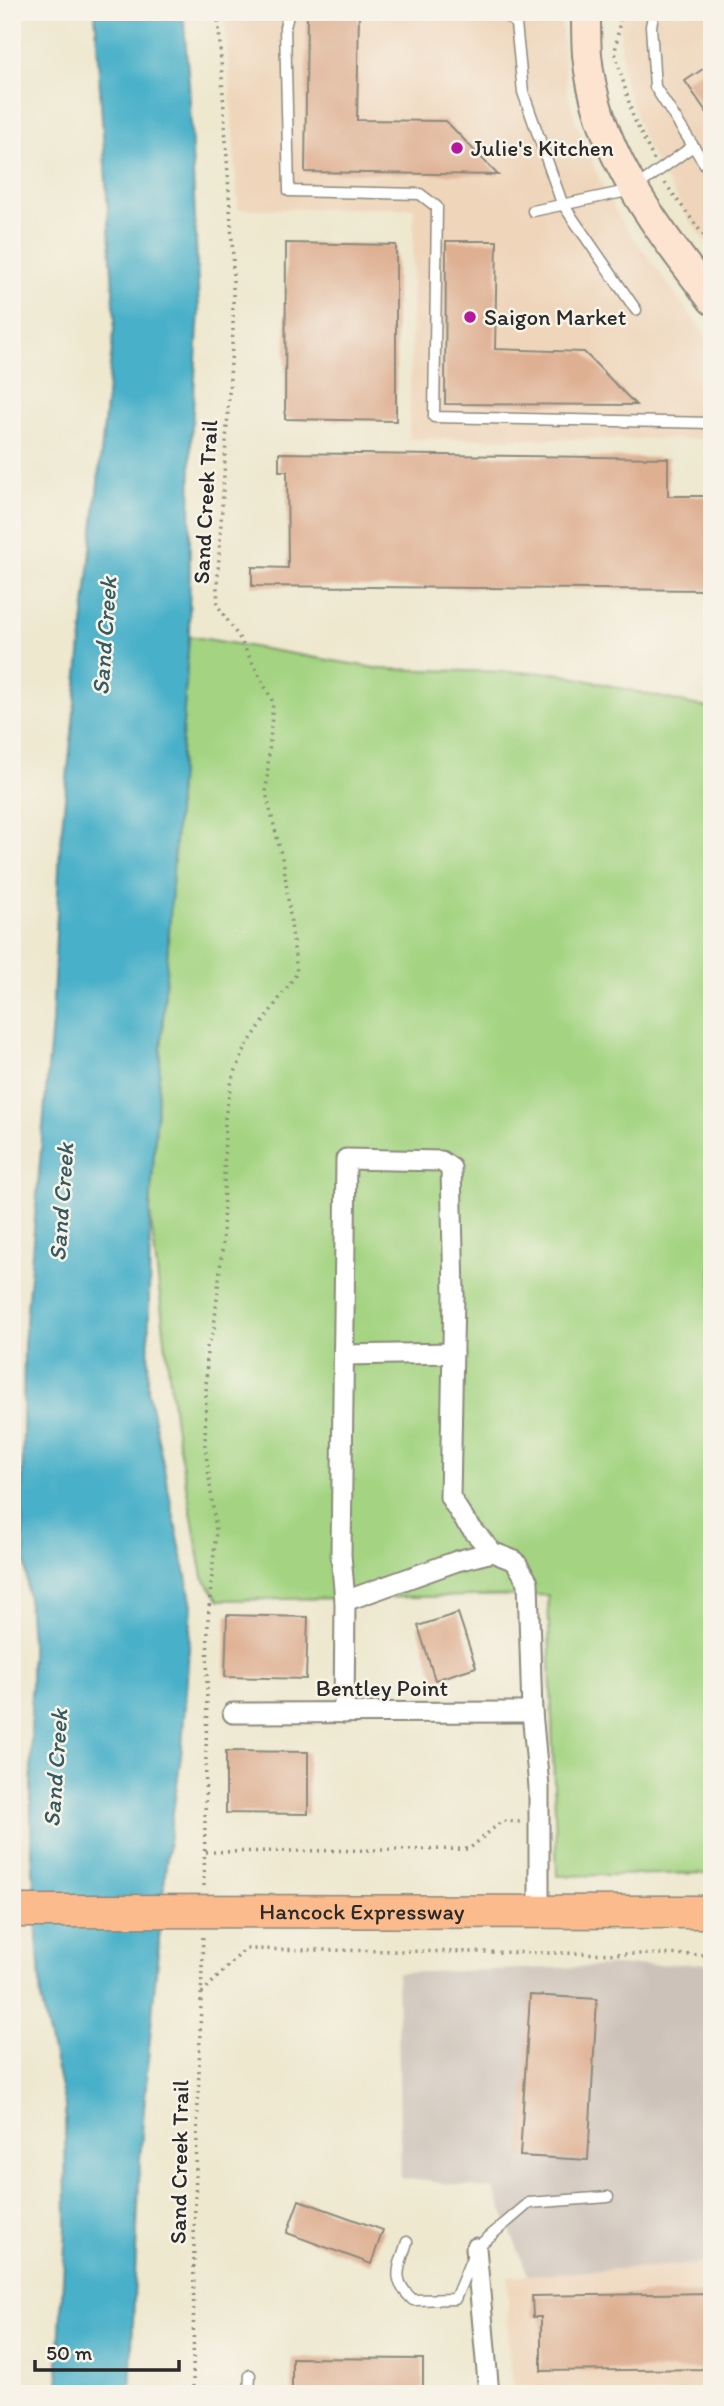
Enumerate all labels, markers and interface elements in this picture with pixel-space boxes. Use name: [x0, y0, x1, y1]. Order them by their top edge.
place label: Julie's Kitchen: [471, 134, 614, 162]
marker: Julie's Kitchen: [449, 140, 465, 156]
place label: Saigon Market: [484, 303, 627, 331]
marker: Saigon Market: [462, 309, 478, 325]
street label: Sand Creek Trail: [187, 419, 223, 585]
water label: Sand Creek: [85, 574, 123, 696]
water label: Sand Creek: [42, 1140, 80, 1262]
street label: Bentley Point: [316, 1674, 449, 1702]
water label: Sand Creek: [36, 1706, 74, 1828]
street label: Hancock Expressway: [259, 1897, 465, 1926]
street label: Sand Creek Trail: [164, 2079, 194, 2244]
scale bar: [35, 2329, 178, 2373]
text: 50 m: [46, 2340, 93, 2365]

